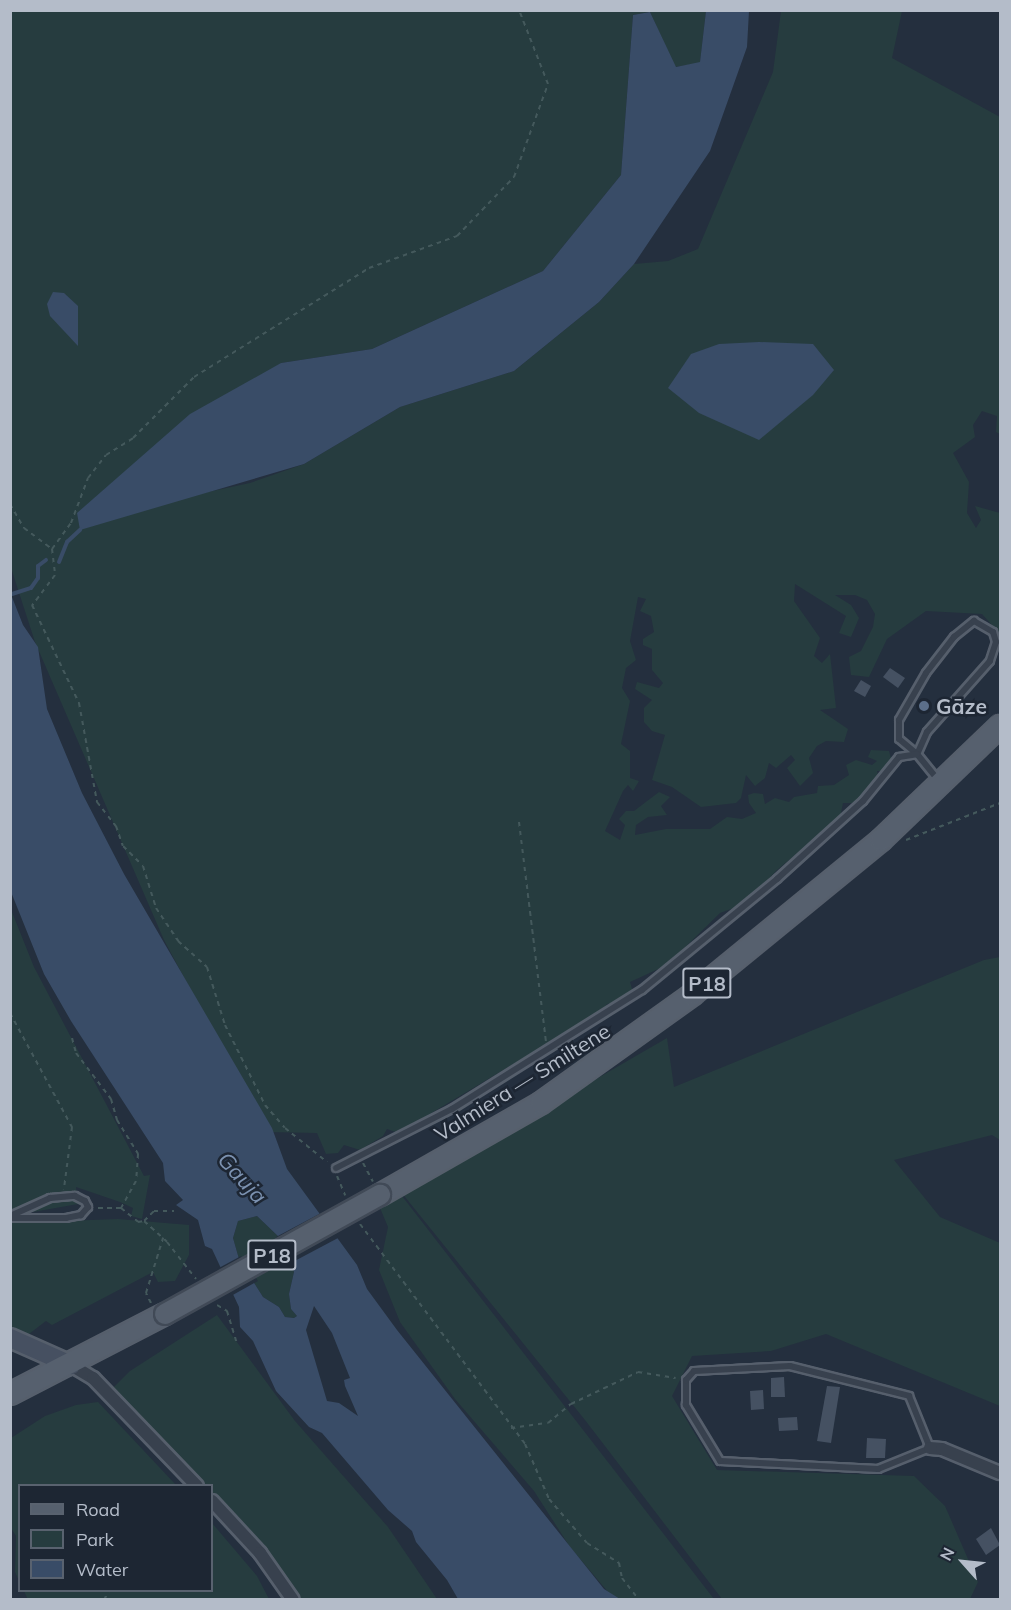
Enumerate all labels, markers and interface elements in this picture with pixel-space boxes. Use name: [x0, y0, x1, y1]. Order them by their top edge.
place label: Gāze: [936, 693, 987, 719]
marker: Gāze: [917, 699, 931, 713]
road number: P18: [682, 966, 732, 1000]
street label: Valmiera — Smiltene: [430, 1018, 614, 1146]
water label: Gauja: [212, 1147, 272, 1209]
road number: P18: [246, 1238, 298, 1272]
legend: [18, 1484, 213, 1592]
text: Road: [76, 1498, 120, 1521]
text: Park: [76, 1528, 114, 1551]
north arrow: [933, 1532, 993, 1592]
text: N: [935, 1544, 959, 1564]
text: Water: [76, 1558, 128, 1581]

